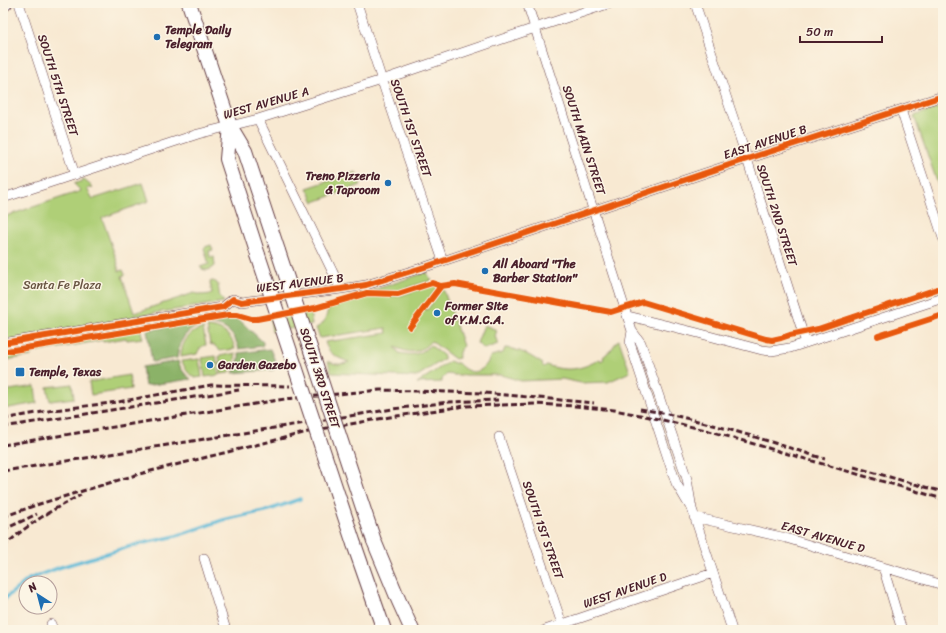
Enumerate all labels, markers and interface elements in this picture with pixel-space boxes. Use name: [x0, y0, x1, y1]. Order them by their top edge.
scale bar: [800, 18, 882, 44]
place label: Temple Daily Telegram: [165, 19, 232, 55]
text: 50 m: [806, 21, 833, 43]
street label: SOUTH 5TH STREET: [31, 31, 85, 140]
marker: Temple Daily Telegram: [152, 32, 162, 42]
street label: SOUTH 1ST STREET: [384, 76, 439, 181]
street label: WEST AVENUE A: [221, 80, 312, 126]
street label: SOUTH MAIN STREET: [556, 82, 613, 199]
street label: EAST AVENUE B: [720, 118, 810, 166]
street label: SOUTH 2ND STREET: [750, 161, 804, 270]
place label: Treno Pizzeria & Taproom: [305, 165, 381, 201]
marker: Treno Pizzeria & Taproom: [383, 178, 393, 188]
place label: All Aboard "The Barber Station": [492, 253, 578, 289]
marker: All Aboard "The Barber Station": [480, 266, 490, 276]
street label: WEST AVENUE B: [255, 267, 345, 299]
park label: Santa Fe Plaza: [23, 274, 102, 296]
place label: Former Site of Y.M.C.A.: [444, 295, 509, 331]
marker: Former Site of Y.M.C.A.: [432, 308, 442, 318]
street label: SOUTH 3RD STREET: [293, 325, 347, 432]
place label: Garden Gazebo: [217, 354, 297, 376]
marker: Garden Gazebo: [205, 360, 215, 370]
place label: Temple, Texas: [29, 361, 102, 383]
marker: Temple, Texas: [14, 366, 26, 378]
street label: SOUTH 1ST STREET: [516, 478, 571, 583]
street label: EAST AVENUE D: [779, 515, 868, 560]
street label: WEST AVENUE D: [580, 565, 670, 615]
north arrow: [18, 575, 58, 615]
text: N: [23, 577, 41, 598]

